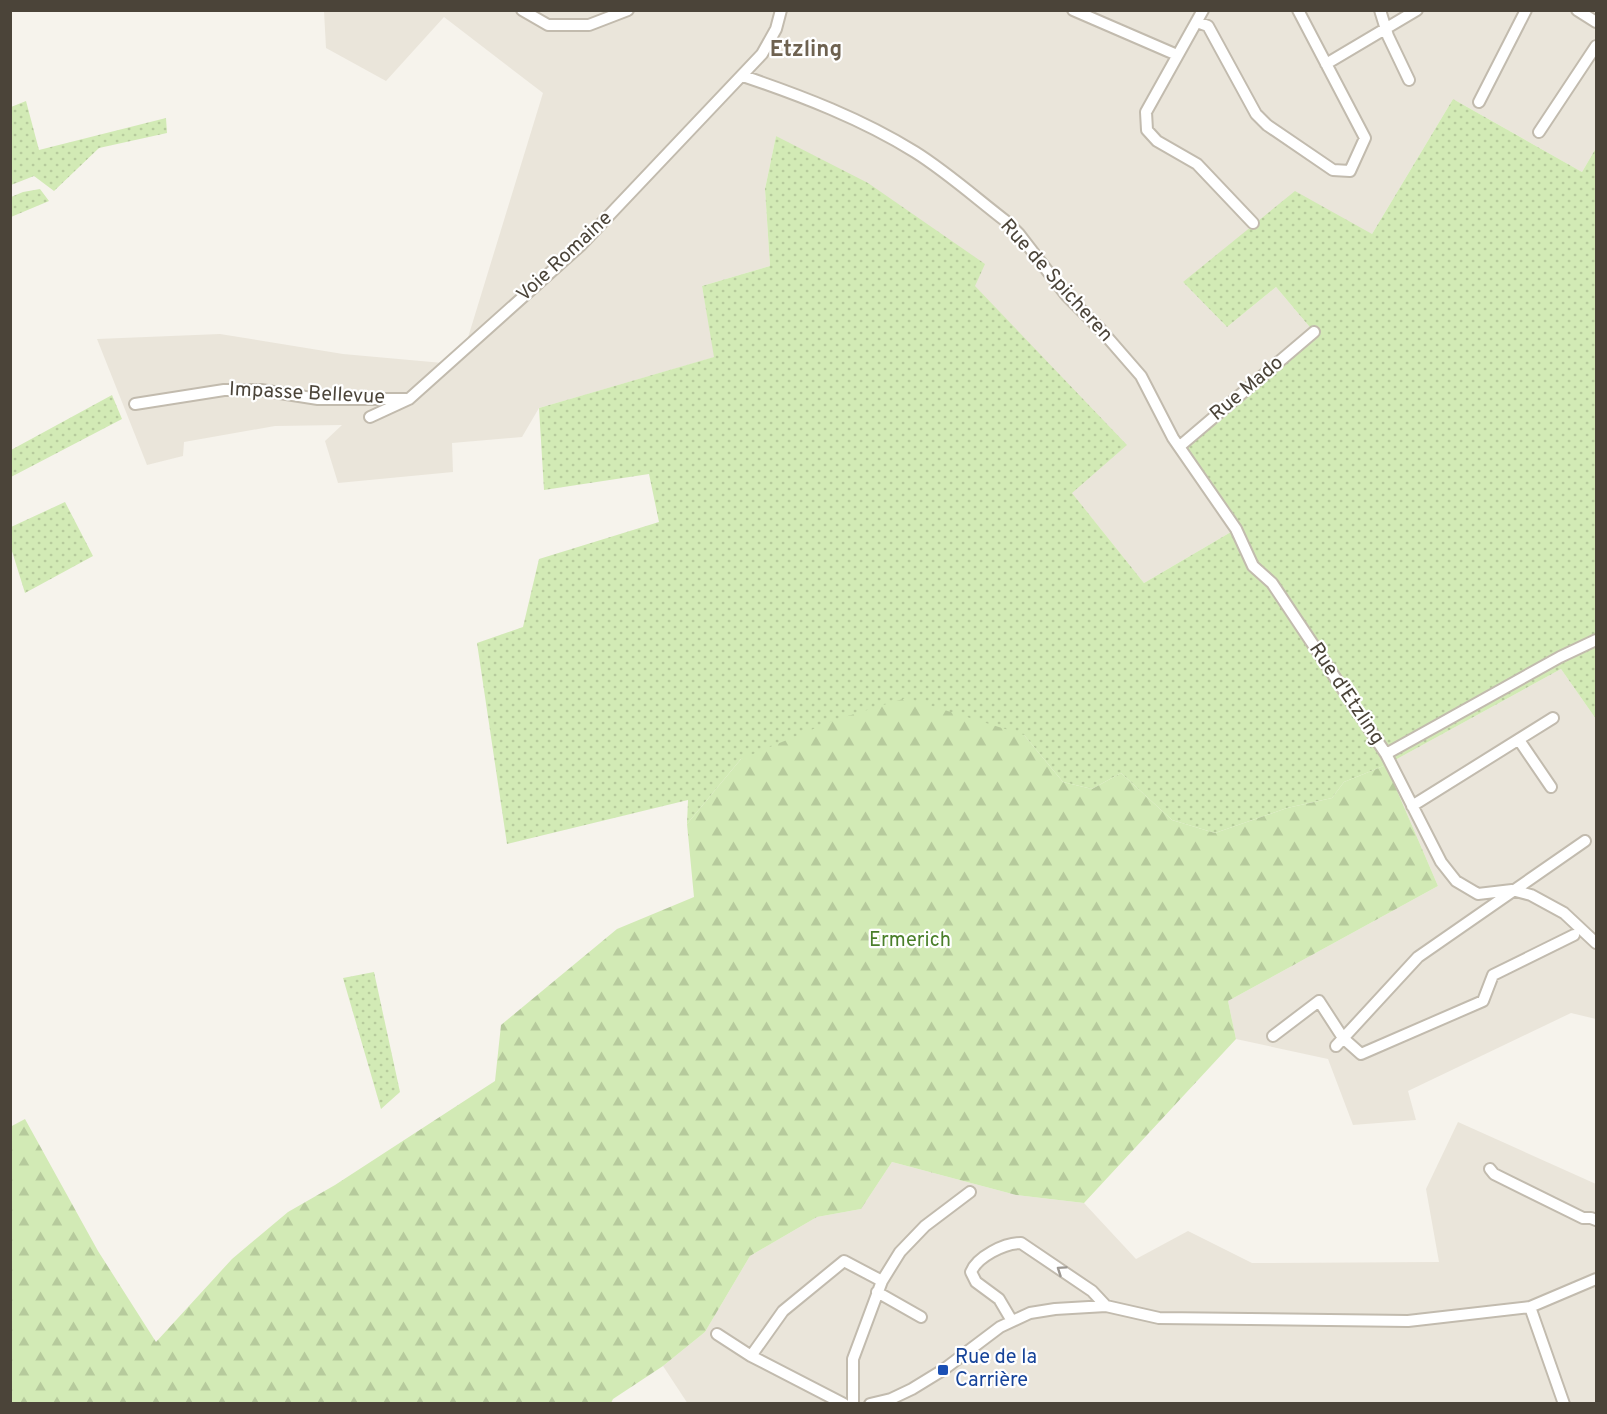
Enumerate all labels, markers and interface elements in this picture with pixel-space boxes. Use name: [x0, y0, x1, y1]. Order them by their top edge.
district label: Etzling: [770, 37, 842, 64]
street label: Voie Romaine: [512, 206, 618, 308]
street label: Rue de Spicheren: [994, 214, 1118, 348]
street label: Rue Mado: [1205, 351, 1289, 427]
street label: Impasse Bellevue: [228, 377, 386, 411]
street label: Rue d'Etzling: [1302, 638, 1390, 750]
park label: Ermerich: [869, 928, 951, 954]
one-way arrow: [1057, 1266, 1068, 1277]
place label: Rue de la Carrière: [955, 1345, 1037, 1394]
marker: Rue de la Carrière: [936, 1363, 950, 1377]

